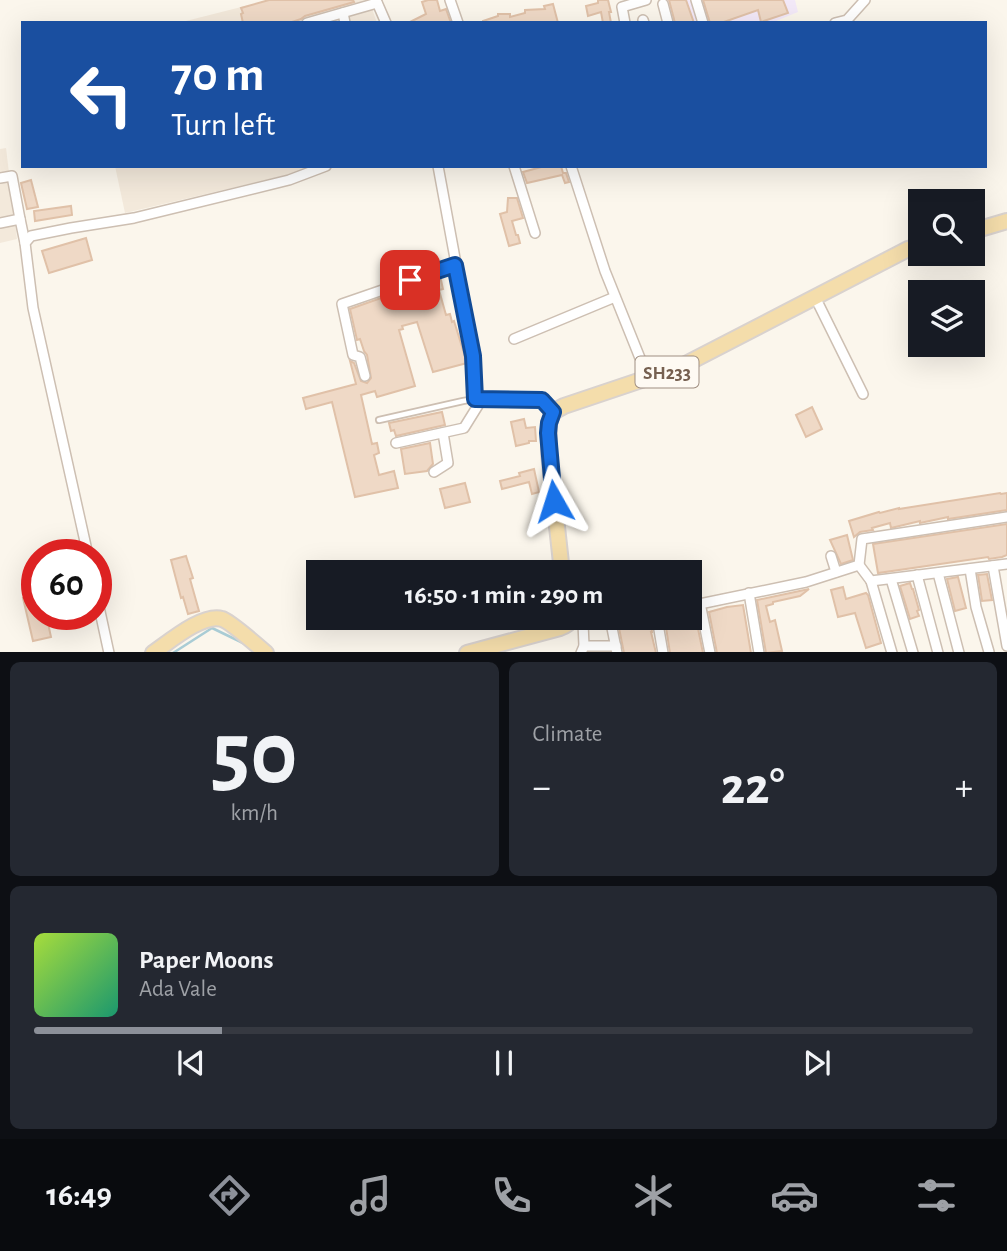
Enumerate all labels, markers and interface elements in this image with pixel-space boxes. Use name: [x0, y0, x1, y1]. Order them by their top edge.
icon: left: [56, 49, 147, 140]
text: 70 m: [171, 51, 265, 100]
text: Turn left: [171, 109, 275, 141]
map controls: [908, 189, 985, 357]
button: search: [908, 189, 985, 266]
pin: [380, 250, 440, 310]
icon: arrive: [391, 261, 429, 299]
button: layers: [908, 280, 985, 357]
road number: SH233: [636, 356, 698, 388]
position arrow: [517, 464, 591, 538]
speed limit sign: 60: [21, 539, 112, 630]
text: 16:50 · 1 min · 290 m: [405, 582, 603, 608]
text: 50: [211, 709, 298, 800]
text: Climate: [533, 723, 602, 746]
text: 22°: [721, 761, 785, 813]
text: −: [533, 769, 551, 807]
text: +: [955, 769, 973, 807]
text: km/h: [231, 802, 278, 825]
text: Paper Moons: [139, 947, 274, 973]
text: Ada Vale: [139, 978, 217, 1001]
icon: previous: [172, 1044, 210, 1082]
icon: pause: [485, 1044, 523, 1082]
icon: next: [798, 1044, 836, 1082]
icon: directions: [205, 1171, 254, 1220]
icon: music: [346, 1171, 395, 1220]
icon: phone: [487, 1171, 536, 1220]
icon: climate: [629, 1171, 678, 1220]
icon: car: [770, 1171, 819, 1220]
icon: filters: [912, 1171, 961, 1220]
text: 16:49: [46, 1179, 112, 1211]

